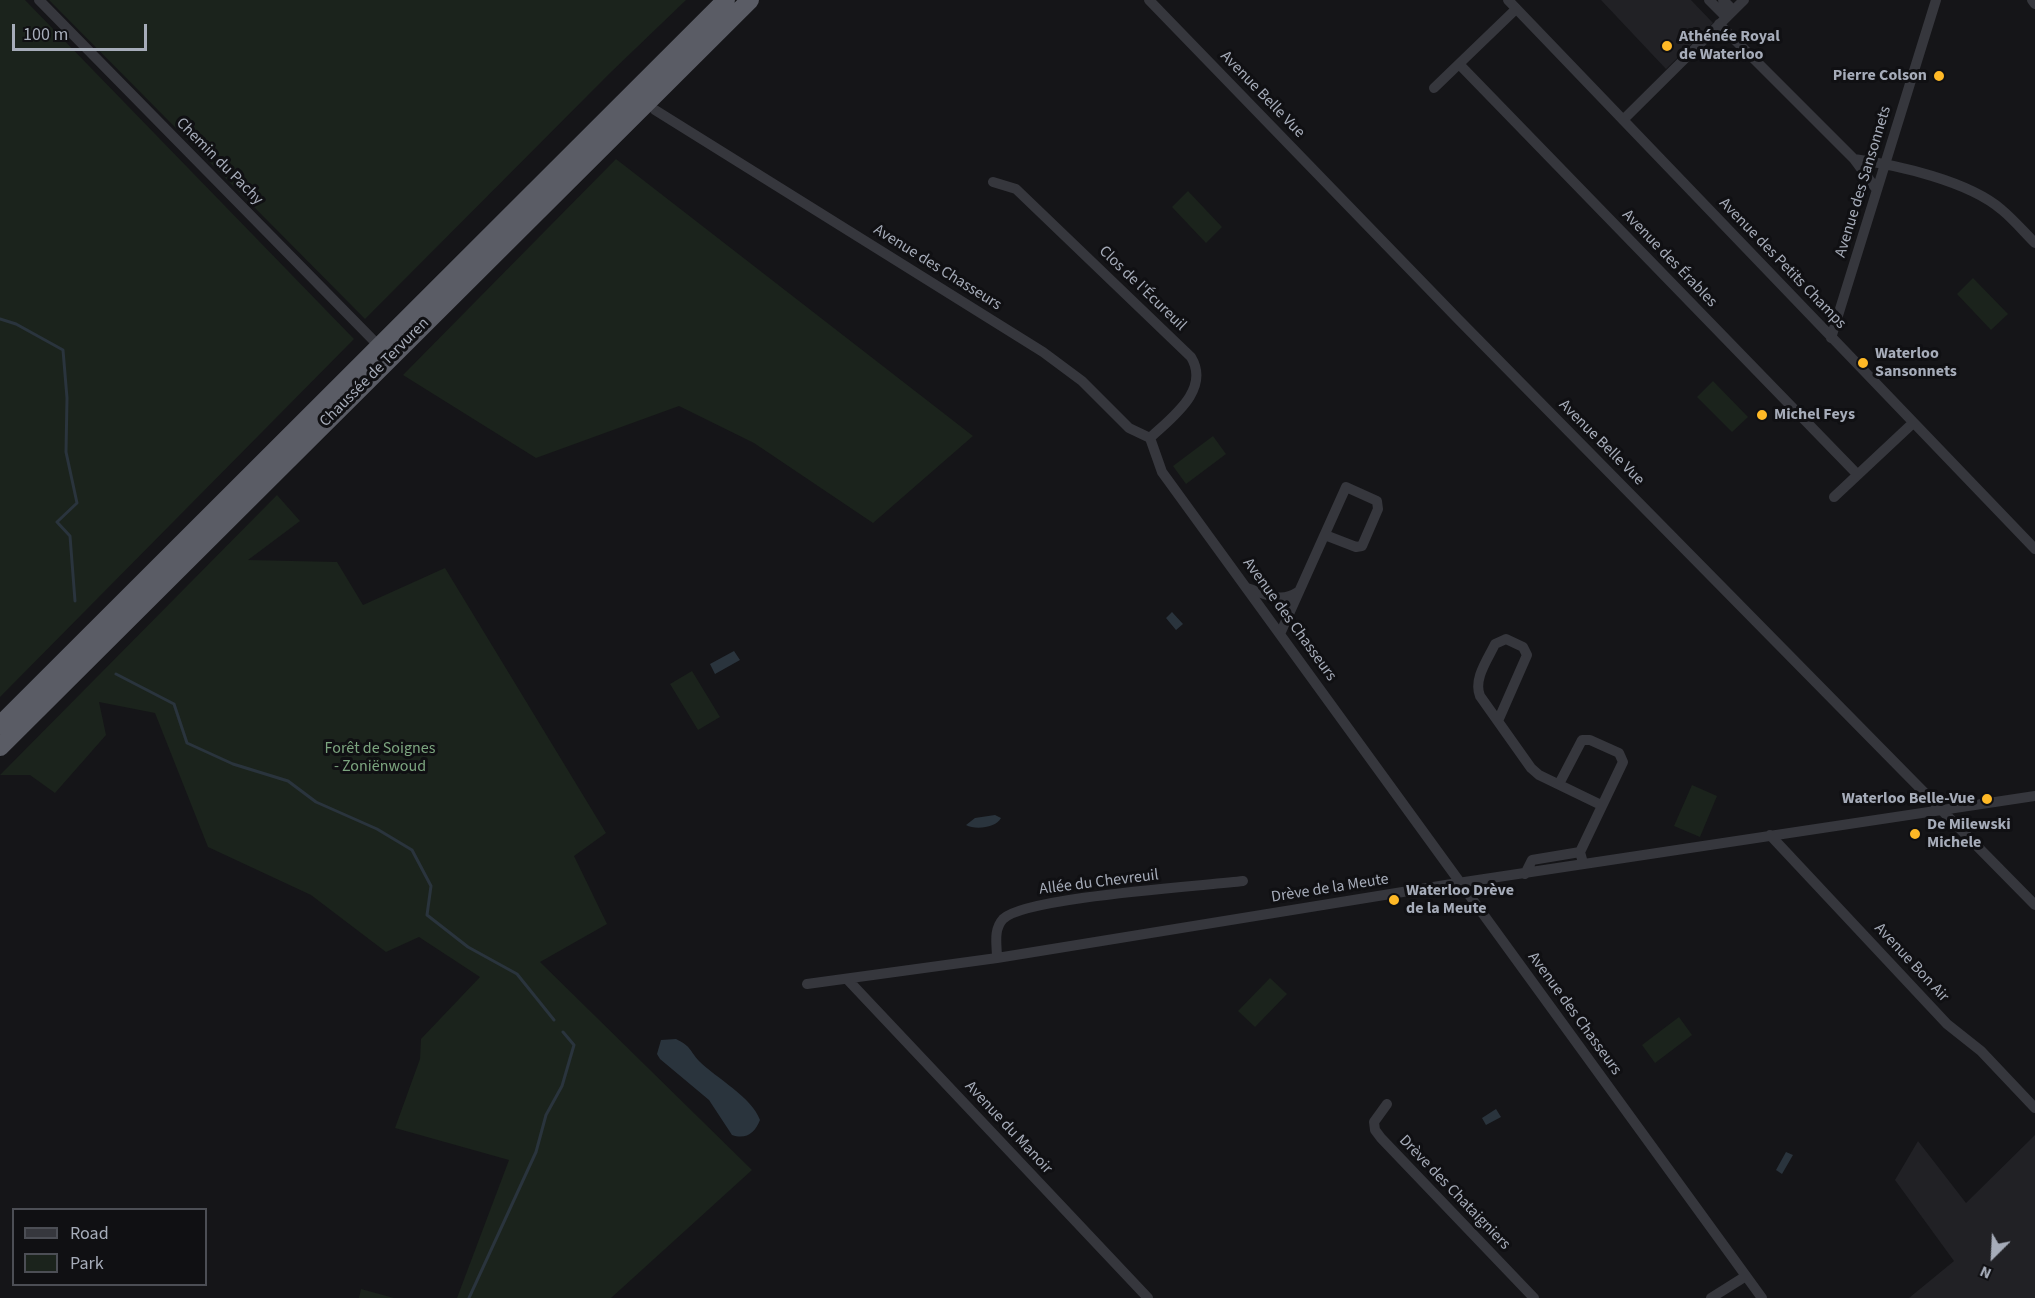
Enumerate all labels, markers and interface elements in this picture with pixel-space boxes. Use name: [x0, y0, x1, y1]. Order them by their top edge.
scale bar: [15, 12, 150, 50]
text: 100 m: [23, 22, 68, 47]
place label: Athénée Royal de Waterloo: [1679, 27, 1780, 65]
marker: Athénée Royal de Waterloo: [1660, 39, 1674, 53]
street label: Avenue Belle Vue: [1216, 47, 1308, 143]
place label: Pierre Colson: [1833, 66, 1927, 86]
marker: Pierre Colson: [1932, 69, 1946, 83]
street label: Avenue des Sansonnets: [1832, 104, 1896, 260]
street label: Chemin du Pachy: [171, 114, 267, 210]
street label: Avenue des Petits Champs: [1714, 194, 1850, 334]
street label: Avenue des Érables: [1617, 206, 1721, 312]
street label: Avenue des Chasseurs: [869, 221, 1005, 315]
street label: Clos de l'Écureuil: [1094, 242, 1190, 336]
street label: Chaussée de Tervuren: [316, 314, 434, 432]
place label: Waterloo Sansonnets: [1875, 344, 1957, 382]
marker: Waterloo Sansonnets: [1856, 356, 1870, 370]
street label: Avenue Belle Vue: [1554, 396, 1648, 490]
place label: Michel Feys: [1774, 405, 1855, 425]
marker: Michel Feys: [1755, 408, 1769, 422]
street label: Avenue des Chasseurs: [1238, 555, 1340, 685]
park label: Forêt de Soignes - Zoniënwoud: [325, 739, 435, 777]
place label: Waterloo Belle-Vue: [1842, 789, 1975, 809]
marker: Waterloo Belle-Vue: [1980, 792, 1994, 806]
place label: De Milewski Michele: [1927, 815, 2011, 853]
marker: De Milewski Michele: [1908, 827, 1922, 841]
street label: Allée du Chevreuil: [1038, 866, 1160, 900]
street label: Drève de la Meute: [1270, 870, 1390, 908]
place label: Waterloo Drève de la Meute: [1406, 881, 1514, 919]
marker: Waterloo Drève de la Meute: [1387, 893, 1401, 907]
street label: Avenue Bon Air: [1870, 920, 1952, 1006]
street label: Avenue des Chasseurs: [1523, 949, 1625, 1079]
street label: Avenue du Manoir: [960, 1078, 1056, 1178]
street label: Drève des Chataigniers: [1394, 1132, 1514, 1254]
legend: [12, 1208, 207, 1286]
text: Road: [70, 1221, 109, 1246]
north arrow: [1963, 1226, 2023, 1286]
text: Park: [70, 1251, 104, 1276]
text: N: [1976, 1260, 1995, 1285]

